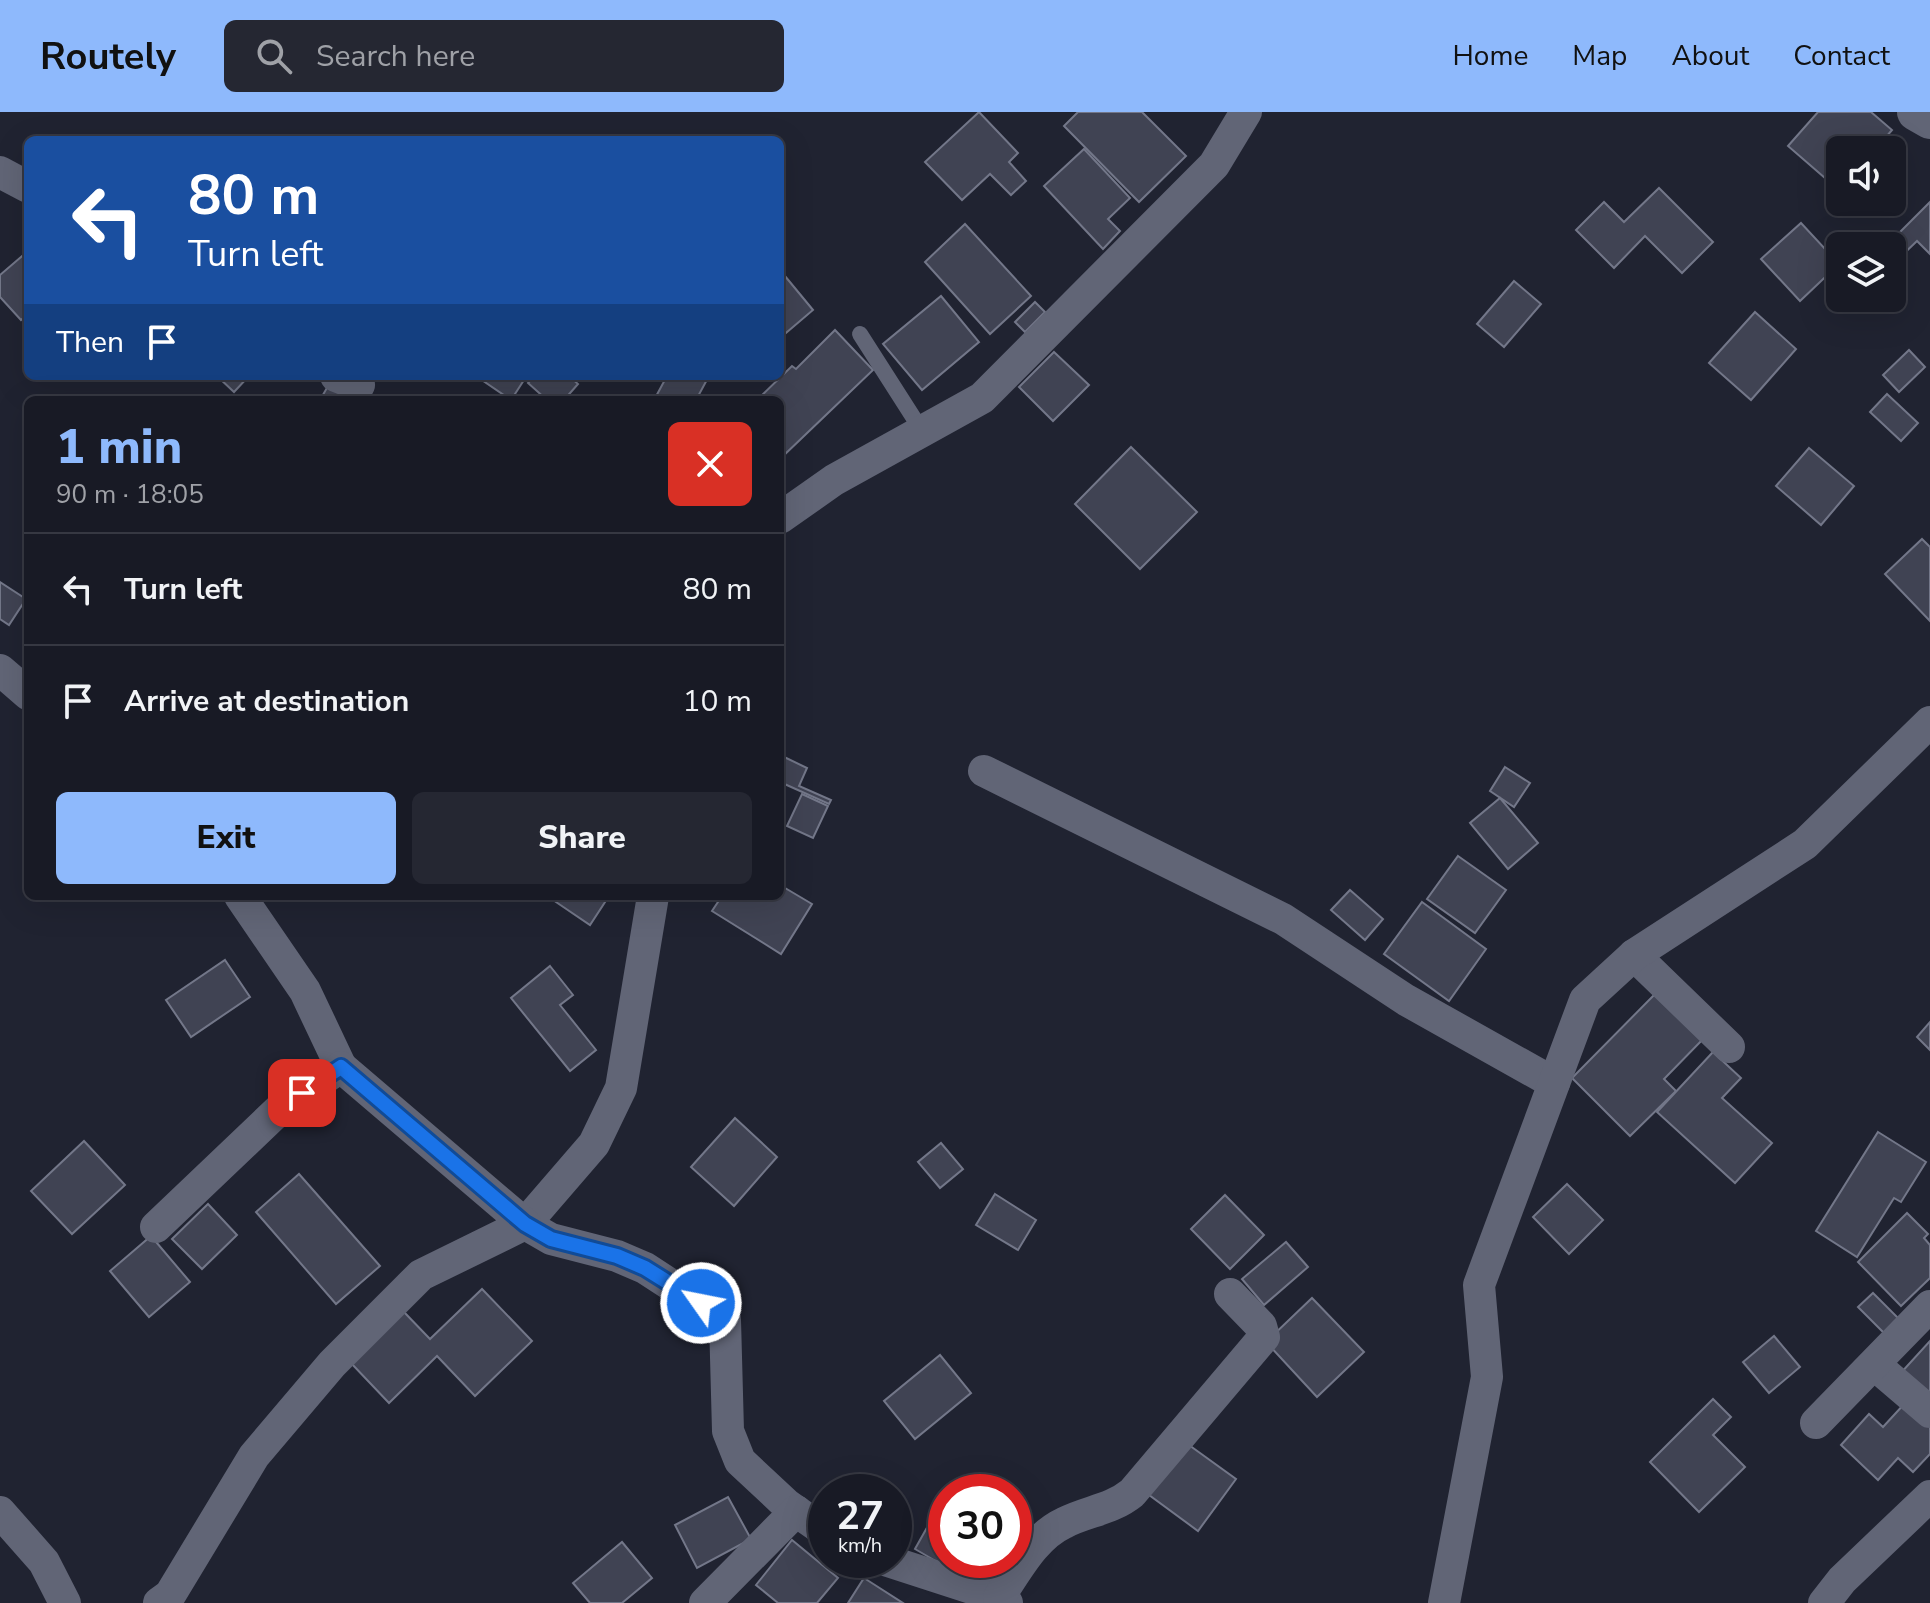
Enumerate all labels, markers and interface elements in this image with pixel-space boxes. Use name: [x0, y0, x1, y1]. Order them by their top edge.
search box: [224, 20, 784, 92]
text: Routely: [40, 31, 176, 82]
icon: search: [252, 34, 296, 78]
text: Search here: [316, 36, 475, 77]
text: Home: [1453, 37, 1528, 75]
text: Map: [1572, 37, 1627, 75]
text: About: [1671, 37, 1749, 75]
text: Contact: [1793, 37, 1890, 75]
map controls: [1826, 136, 1906, 312]
button: sound: [1826, 136, 1906, 216]
text: 80 m: [188, 157, 319, 234]
icon: left: [56, 168, 160, 272]
text: Turn left: [188, 230, 323, 279]
button: layers: [1826, 232, 1906, 312]
icon: arrive: [140, 320, 184, 364]
text: Then: [56, 322, 124, 363]
text: 1 min: [56, 414, 182, 480]
button: close: [668, 422, 752, 506]
text: 90 m · 18:05: [56, 477, 204, 512]
icon: left: [56, 567, 100, 611]
text: Turn left: [124, 569, 242, 610]
text: 80 m: [683, 569, 752, 610]
icon: arrive: [56, 679, 100, 723]
text: Arrive at destination: [124, 681, 409, 722]
text: 10 m: [683, 681, 752, 722]
button: Exit: [56, 792, 396, 884]
button: Share: [412, 792, 752, 884]
pin: [268, 1059, 336, 1127]
icon: arrive: [280, 1071, 324, 1115]
position arrow: [659, 1261, 743, 1345]
speed limit sign: 30: [928, 1474, 1032, 1578]
text: 27: [836, 1489, 884, 1543]
text: km/h: [838, 1532, 882, 1559]

